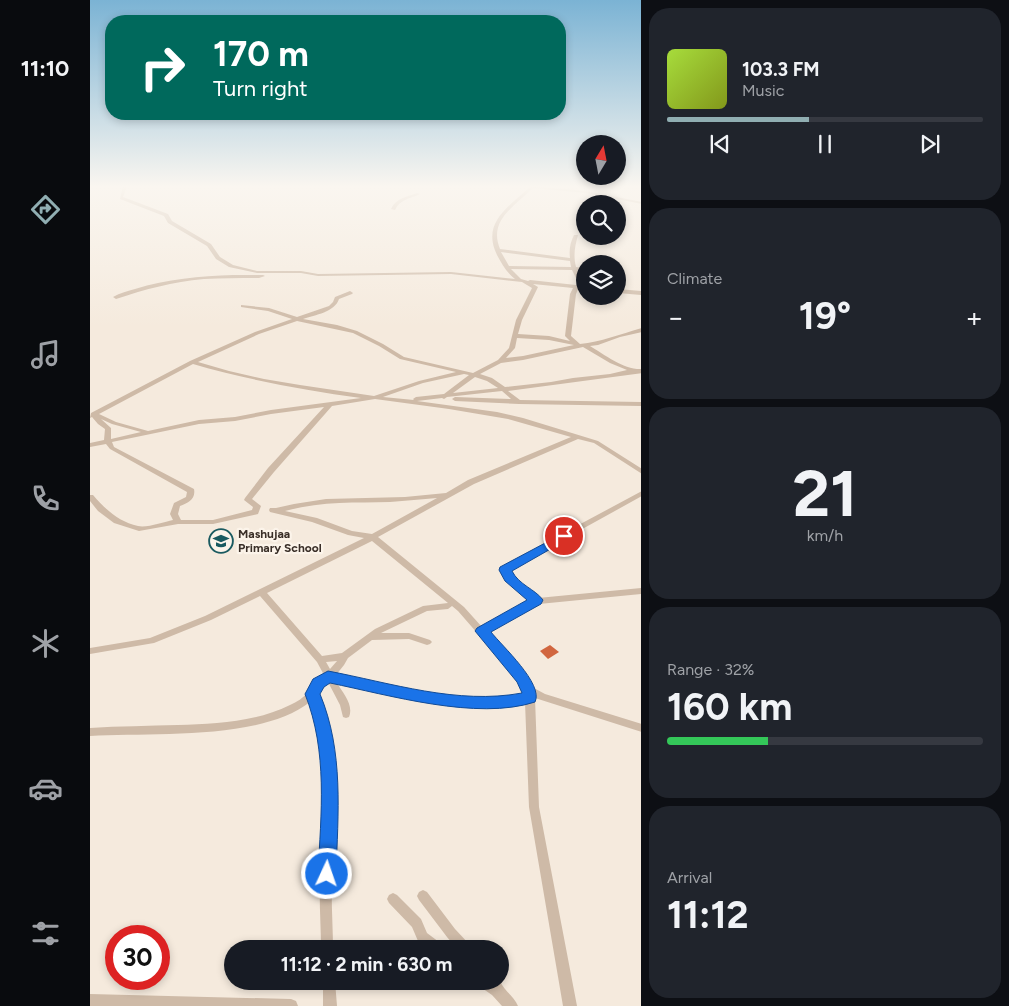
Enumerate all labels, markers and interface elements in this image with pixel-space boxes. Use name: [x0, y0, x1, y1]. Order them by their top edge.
text: 170 m: [213, 33, 309, 75]
icon: right: [130, 35, 195, 100]
text: 11:10: [21, 55, 69, 82]
text: 103.3 FM: [742, 58, 820, 81]
text: Turn right: [213, 75, 308, 102]
text: Music: [742, 81, 784, 100]
icon: previous: [706, 130, 734, 158]
icon: pause: [811, 130, 839, 158]
icon: next: [916, 130, 944, 158]
north arrow: [576, 135, 626, 185]
map controls: [576, 135, 626, 305]
icon: directions: [28, 192, 63, 227]
button: search: [576, 195, 626, 245]
button: layers: [576, 255, 626, 305]
text: Climate: [667, 269, 722, 288]
text: 19°: [799, 293, 851, 339]
text: −: [667, 300, 684, 334]
text: +: [966, 300, 983, 334]
icon: music: [28, 337, 63, 372]
text: 21: [792, 454, 858, 532]
icon: phone: [28, 481, 63, 516]
pin: [543, 515, 585, 557]
icon: arrive: [550, 522, 578, 550]
text: km/h: [807, 526, 843, 545]
place label: Mashujaa Primary School: [238, 527, 322, 555]
school or university icon: Mashujaa Primary School: [208, 528, 234, 554]
icon: climate: [28, 626, 63, 661]
text: Range · 32%: [667, 660, 754, 679]
text: 160 km: [667, 684, 792, 730]
icon: car: [28, 771, 63, 806]
position arrow: [300, 847, 352, 899]
text: Arrival: [667, 868, 712, 887]
text: 11:12: [667, 892, 749, 938]
icon: filters: [28, 916, 63, 951]
speed limit sign: 30: [105, 925, 170, 990]
text: 11:12 · 2 min · 630 m: [281, 953, 452, 976]

